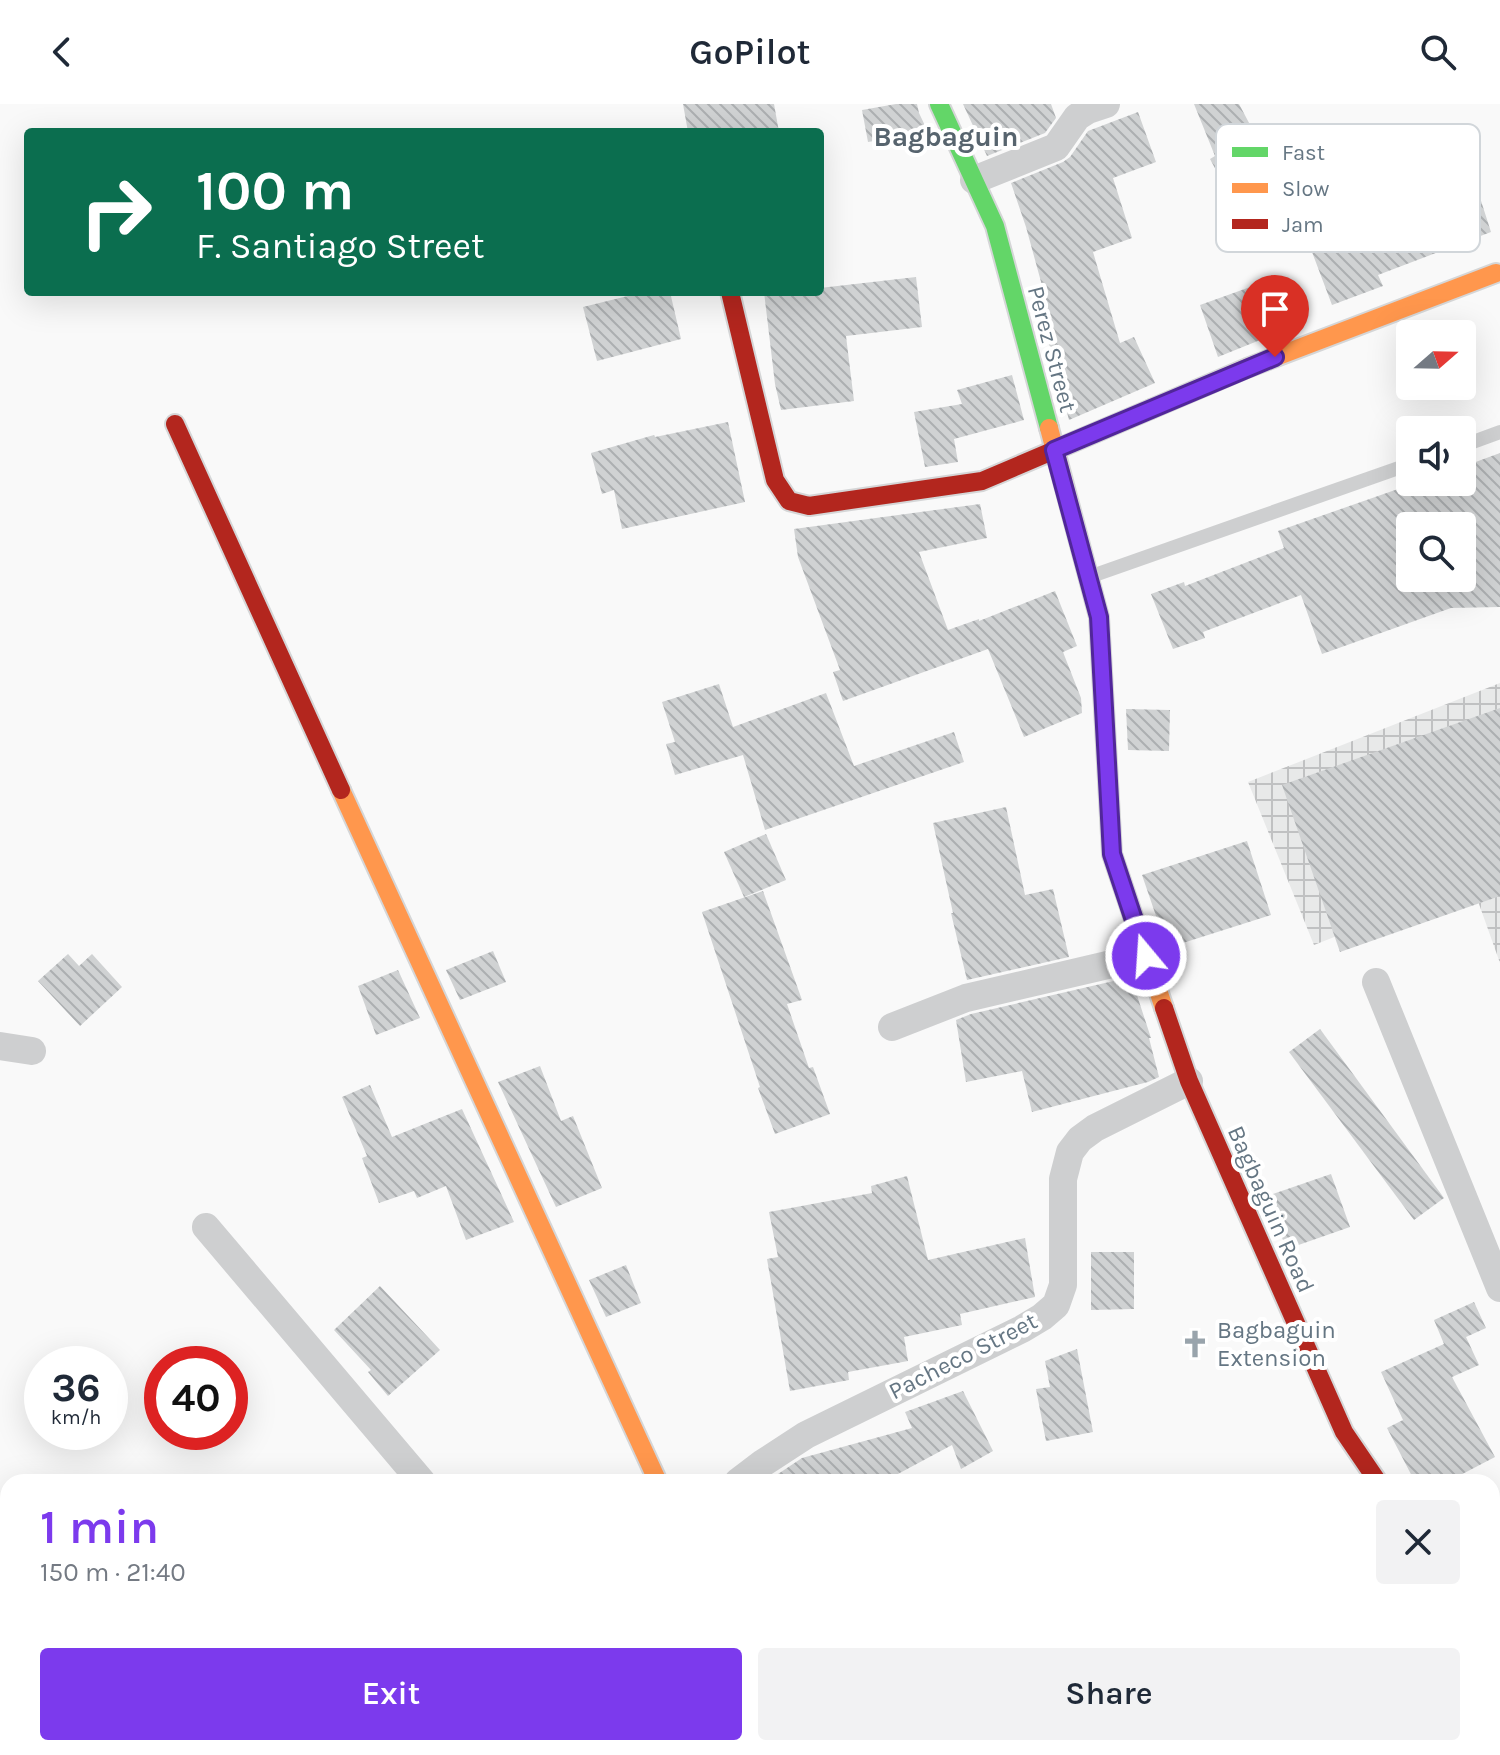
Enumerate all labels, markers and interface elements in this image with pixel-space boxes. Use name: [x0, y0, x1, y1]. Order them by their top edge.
icon: back: [40, 30, 84, 74]
icon: search: [1416, 30, 1460, 74]
text: GoPilot: [689, 31, 811, 73]
district label: Bagbaguin: [874, 120, 1018, 153]
legend: [1216, 124, 1480, 252]
text: Fast: [1282, 140, 1325, 166]
text: 100 m: [196, 158, 354, 223]
icon: right: [64, 160, 168, 264]
text: Slow: [1282, 176, 1329, 202]
text: Jam: [1282, 212, 1324, 238]
text: F. Santiago Street: [196, 225, 485, 267]
pin: [1241, 275, 1309, 357]
street label: Perez Street: [1022, 283, 1082, 415]
icon: arrive: [1253, 287, 1297, 331]
north arrow: [1396, 320, 1476, 400]
map controls: [1396, 320, 1476, 592]
button: sound: [1396, 416, 1476, 496]
button: search: [1396, 512, 1476, 592]
position arrow: [1104, 914, 1188, 998]
street label: Bagbaguin Road: [1222, 1121, 1320, 1297]
street label: Pacheco Street: [884, 1307, 1042, 1405]
place label: Bagbaguin Extension: [1217, 1316, 1336, 1372]
church icon: Bagbaguin Extension: [1180, 1329, 1210, 1359]
speed limit sign: 40: [144, 1346, 248, 1450]
text: 36: [51, 1364, 101, 1411]
text: km/h: [51, 1406, 101, 1429]
text: 1 min: [40, 1499, 159, 1555]
button: close: [1376, 1500, 1460, 1584]
text: 150 m · 21:40: [40, 1557, 186, 1588]
button: Exit: [40, 1648, 742, 1740]
button: Share: [758, 1648, 1460, 1740]

